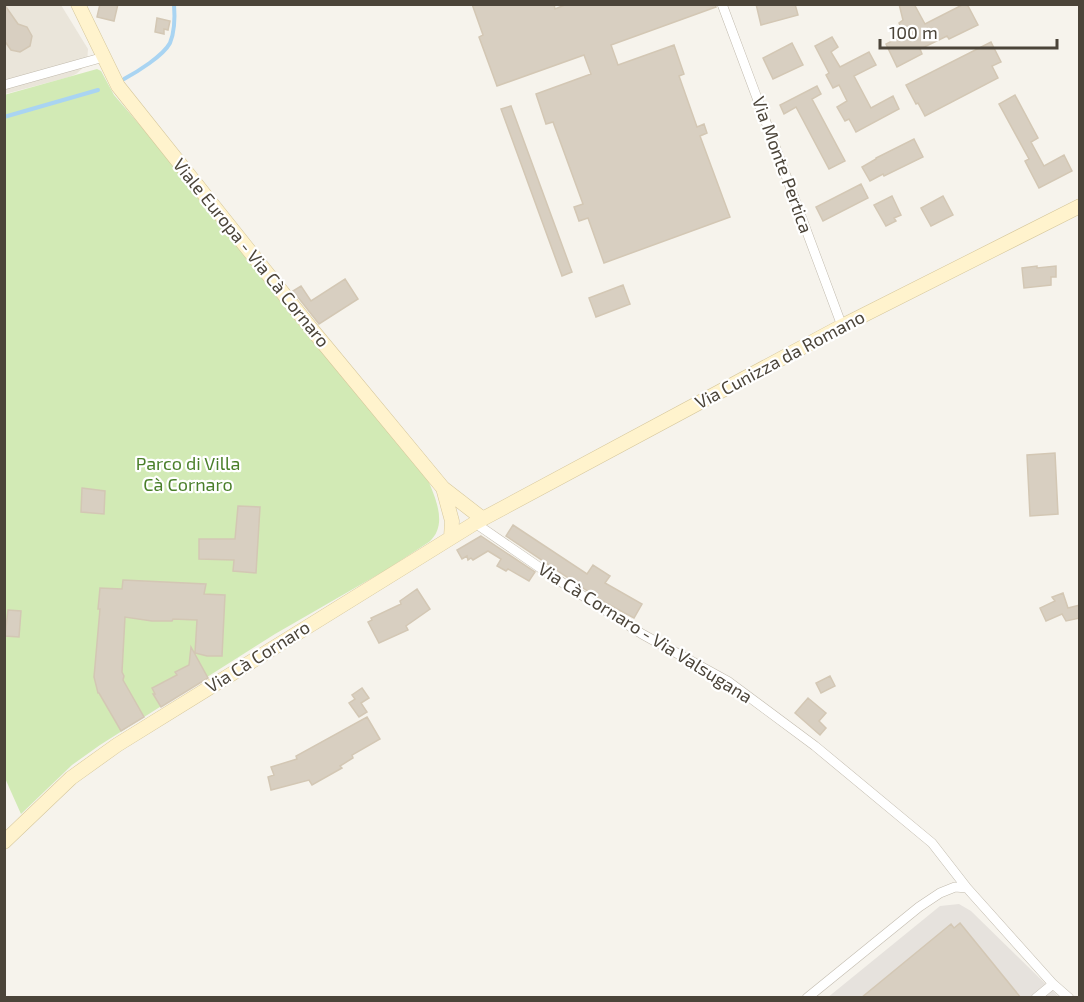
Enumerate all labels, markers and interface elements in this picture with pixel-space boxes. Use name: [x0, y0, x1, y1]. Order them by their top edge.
scale bar: [880, 12, 1057, 50]
text: 100 m: [889, 21, 938, 43]
street label: Via Monte Pertica: [748, 93, 818, 236]
street label: Viale Europa - Via Cà Cornaro: [169, 154, 335, 351]
street label: Via Cunizza da Romano: [691, 305, 868, 413]
park label: Parco di Villa Cà Cornaro: [136, 452, 240, 495]
street label: Via Cà Cornaro - Via Valsugana: [534, 557, 757, 707]
street label: Via Cà Cornaro: [201, 615, 314, 697]

